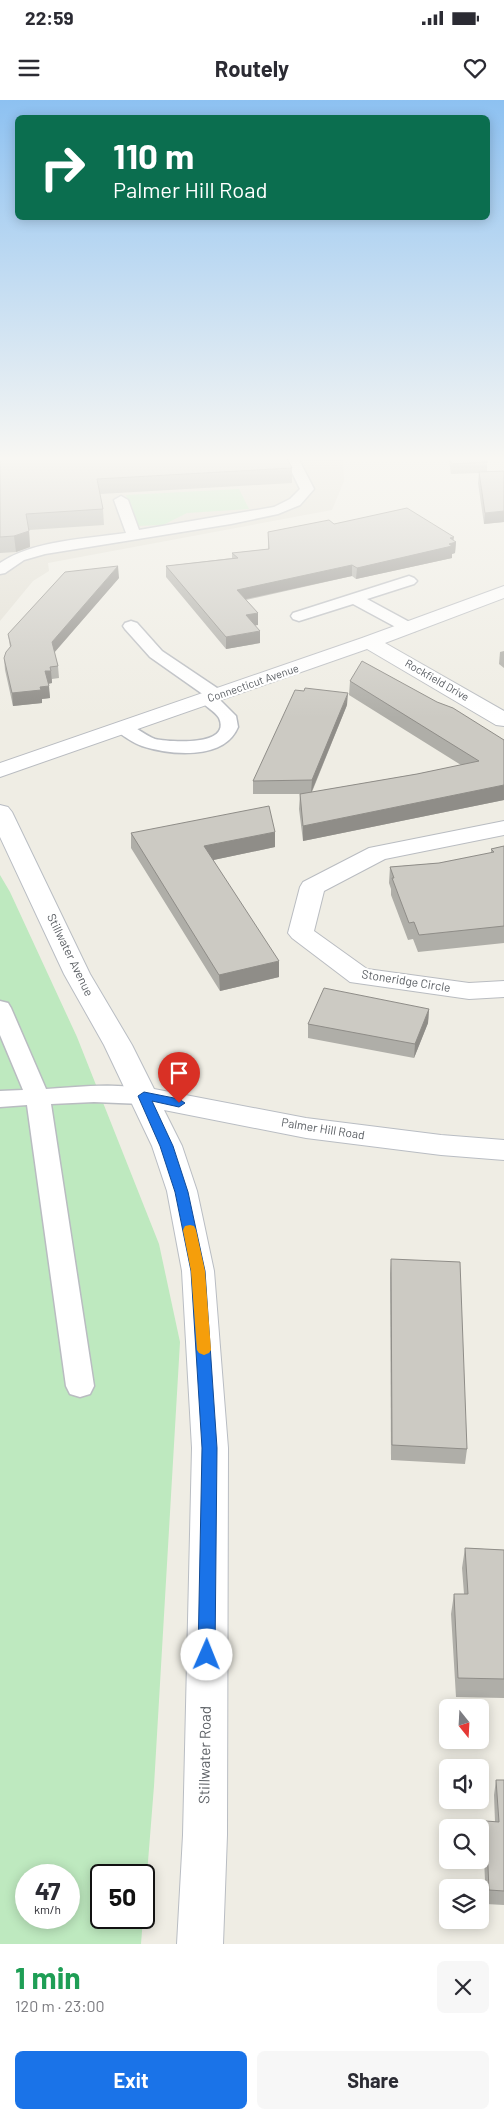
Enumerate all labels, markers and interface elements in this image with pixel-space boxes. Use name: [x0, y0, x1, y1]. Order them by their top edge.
text: 22:59: [25, 6, 74, 29]
icon: menu: [15, 54, 43, 82]
icon: heart: [461, 54, 489, 82]
text: Routely: [215, 55, 289, 81]
text: 110 m: [113, 134, 194, 176]
icon: right: [30, 135, 95, 200]
text: Palmer Hill Road: [113, 176, 268, 202]
street label: Rockfield Drive: [403, 656, 472, 703]
street label: Connecticut Avenue: [206, 661, 300, 704]
street label: Stillwater Avenue: [45, 911, 97, 998]
street label: Stoneridge Circle: [361, 966, 452, 994]
pin: [158, 1052, 200, 1103]
icon: arrive: [165, 1059, 193, 1087]
street label: Palmer Hill Road: [280, 1115, 366, 1142]
position arrow: [180, 1628, 232, 1680]
north arrow: [439, 1699, 489, 1749]
map controls: [439, 1699, 489, 1929]
street label: Stillwater Road: [194, 1706, 214, 1804]
button: sound: [439, 1759, 489, 1809]
button: search: [439, 1819, 489, 1869]
speed limit sign: 50: [90, 1864, 155, 1929]
text: 47: [35, 1875, 60, 1905]
button: layers: [439, 1879, 489, 1929]
text: km/h: [34, 1902, 61, 1916]
text: 1 min: [15, 1959, 81, 1995]
button: close: [437, 1961, 489, 2013]
text: 120 m · 23:00: [15, 1996, 105, 2015]
button: Exit: [15, 2051, 247, 2109]
button: Share: [257, 2051, 489, 2109]

